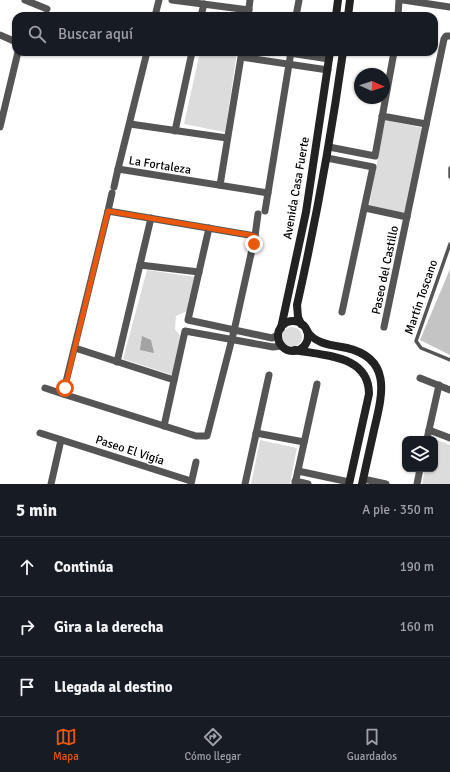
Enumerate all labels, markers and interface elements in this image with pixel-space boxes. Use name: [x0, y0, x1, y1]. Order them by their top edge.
search box: [12, 12, 438, 56]
icon: search: [26, 23, 48, 45]
text: Buscar aquí: [58, 25, 133, 43]
north arrow: [354, 68, 390, 104]
street label: Avenida Casa Fuerte: [280, 136, 313, 241]
street label: La Fortaleza: [128, 153, 192, 178]
street label: Paseo del Castillo: [369, 224, 402, 316]
route end: [245, 235, 263, 253]
street label: Martín Toscano: [402, 258, 441, 337]
route start: [56, 379, 74, 397]
street label: Paseo El Vigía: [94, 432, 166, 469]
map controls: [402, 436, 438, 472]
button: layers: [402, 436, 438, 472]
text: 5 min: [16, 500, 57, 521]
text: A pie · 350 m: [362, 502, 434, 518]
icon: ahead: [16, 556, 38, 578]
text: Continúa: [54, 558, 113, 576]
text: 190 m: [400, 559, 434, 575]
icon: right: [16, 616, 38, 638]
text: Gira a la derecha: [54, 618, 164, 636]
text: 160 m: [400, 619, 434, 635]
icon: arrive: [16, 676, 38, 698]
text: Llegada al destino: [54, 678, 173, 696]
tab: Mapa: [53, 726, 79, 763]
tab: Cómo llegar: [185, 726, 241, 763]
tab: Guardados: [347, 726, 397, 763]

